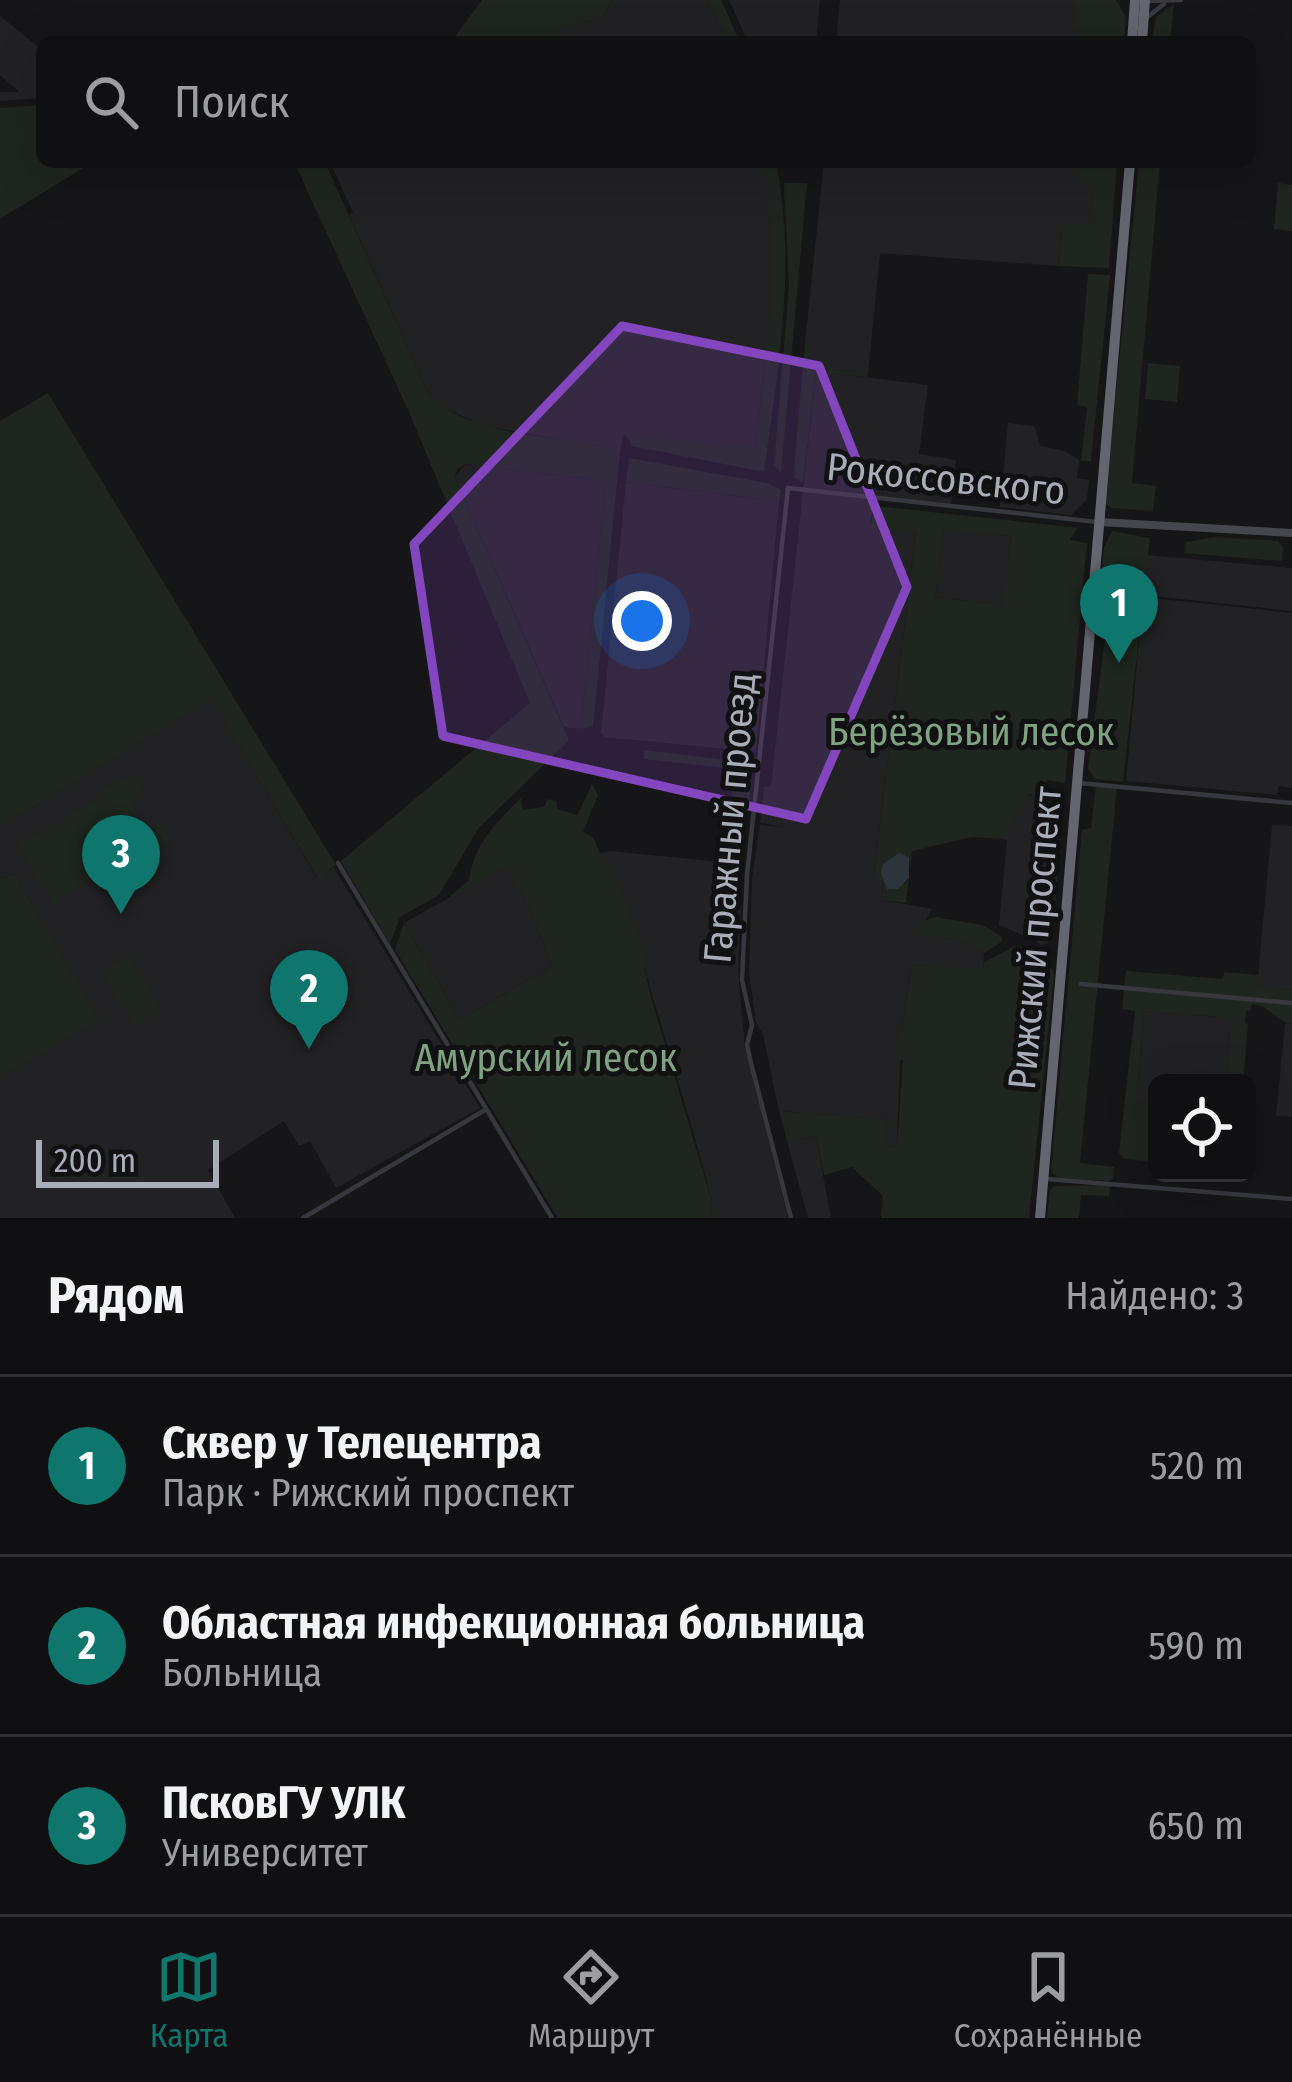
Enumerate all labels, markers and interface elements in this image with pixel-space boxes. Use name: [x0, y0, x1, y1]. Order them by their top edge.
search box: [36, 36, 1256, 168]
icon: search: [78, 69, 144, 135]
text: Поиск: [174, 75, 289, 129]
street label: Рокоссовского: [824, 444, 1068, 514]
pin: 1: [1080, 564, 1158, 663]
your location: [612, 591, 672, 651]
street label: Гаражный проезд: [694, 671, 766, 965]
park label: Берёзовый лесок: [828, 709, 1114, 755]
street label: Рижский проспект: [999, 784, 1071, 1091]
pin: 3: [82, 815, 160, 914]
pin: 2: [270, 950, 348, 1049]
park label: Амурский лесок: [415, 1035, 677, 1081]
map controls: [1148, 1074, 1256, 1182]
button: locate: [1148, 1074, 1256, 1182]
scale bar: [36, 1134, 219, 1187]
text: 200 m: [54, 1141, 136, 1181]
text: Рядом: [48, 1265, 184, 1327]
text: Найдено: 3: [1065, 1273, 1244, 1319]
text: Сквер у Телецентра: [162, 1416, 542, 1470]
text: 1: [79, 1443, 95, 1489]
text: 520 m: [1150, 1443, 1244, 1489]
text: Парк · Рижский проспект: [162, 1470, 574, 1516]
text: Областная инфекционная больница: [162, 1596, 865, 1650]
text: 2: [78, 1623, 96, 1669]
text: 590 m: [1148, 1623, 1244, 1669]
text: Больница: [162, 1650, 322, 1696]
text: ПсковГУ УЛК: [162, 1776, 406, 1830]
text: 3: [78, 1803, 96, 1849]
text: 650 m: [1147, 1803, 1244, 1849]
text: Университет: [162, 1830, 368, 1876]
tab: Карта: [150, 1944, 229, 2056]
tab: Маршрут: [528, 1944, 654, 2056]
tab: Сохранённые: [954, 1944, 1142, 2056]

